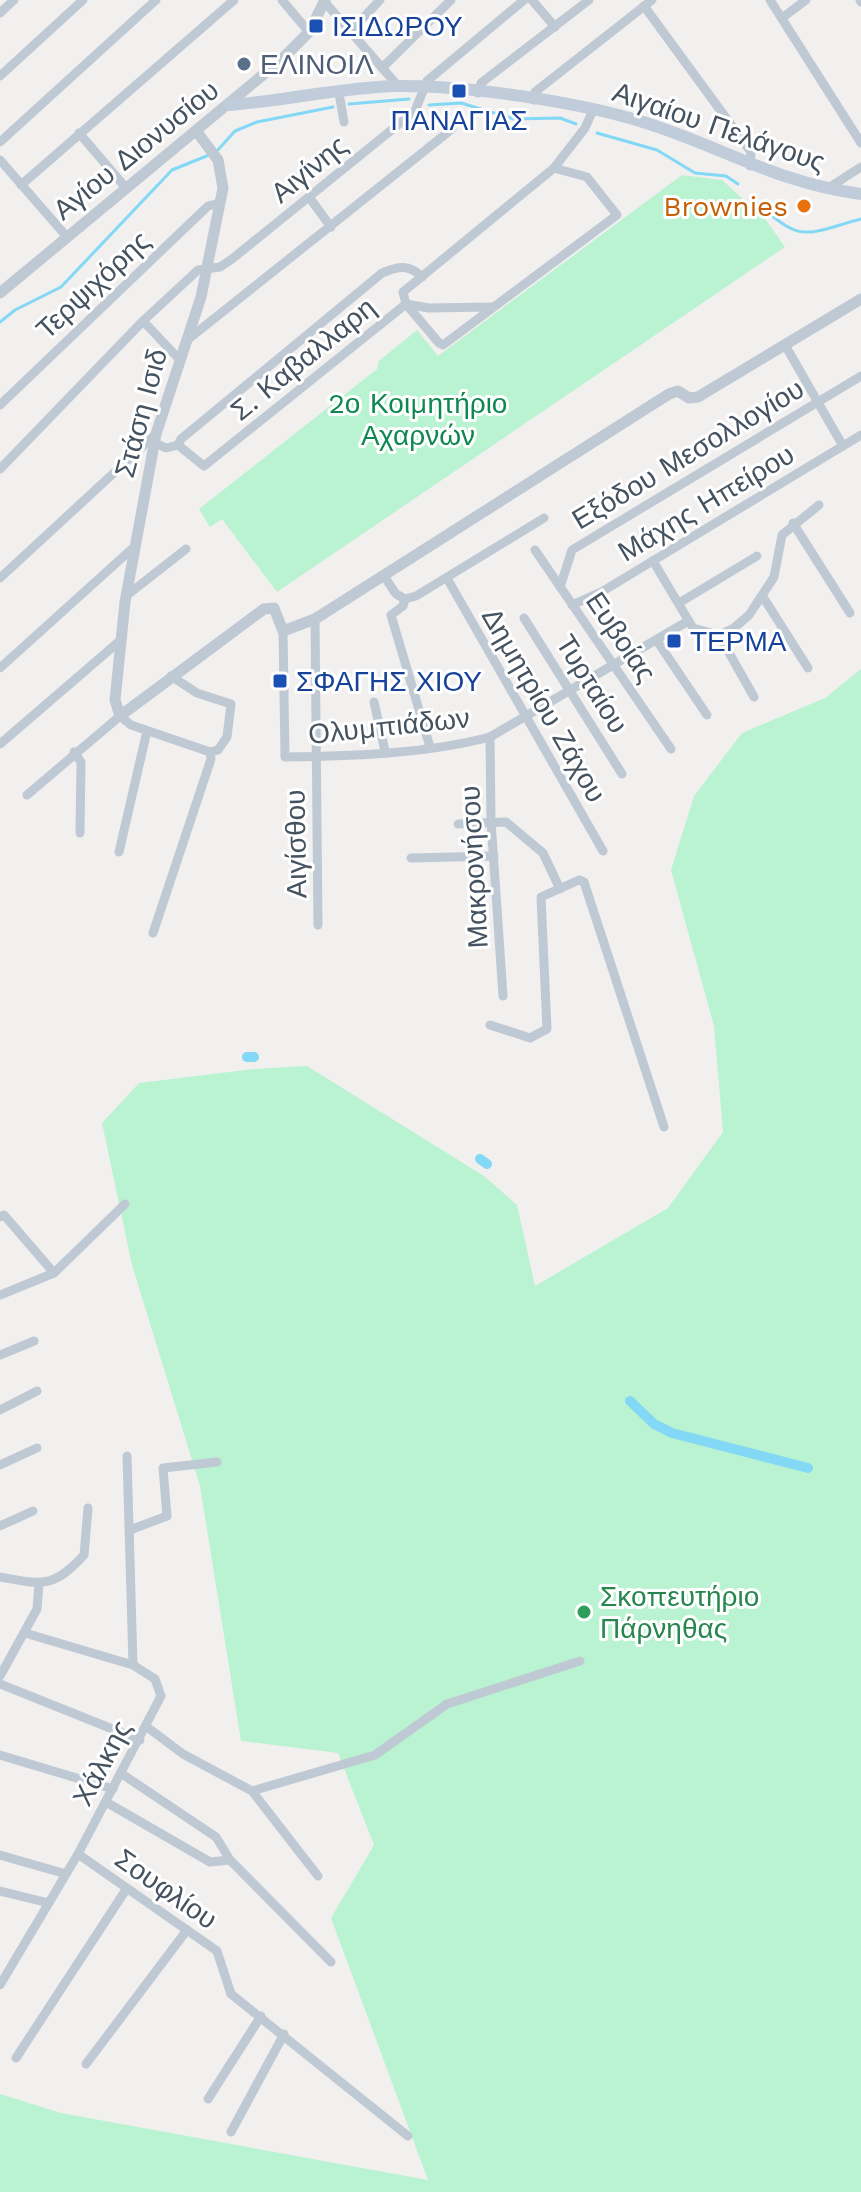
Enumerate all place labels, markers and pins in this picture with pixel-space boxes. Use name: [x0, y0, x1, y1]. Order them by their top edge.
place label: ΙΣΙΔΩΡΟΥ: [332, 10, 463, 43]
marker: ΙΣΙΔΩΡΟΥ: [307, 17, 325, 35]
place label: ΕΛΙΝΟΙΛ: [260, 48, 374, 81]
marker: ΕΛΙΝΟΙΛ: [235, 55, 253, 73]
marker: ΠΑΝΑΓΙΑΣ: [450, 82, 468, 100]
place label: ΠΑΝΑΓΙΑΣ: [391, 104, 527, 137]
place label: Brownies: [663, 190, 788, 223]
marker: Brownies: [795, 197, 813, 215]
place label: ΤΕΡΜΑ: [690, 625, 787, 658]
marker: ΤΕΡΜΑ: [665, 632, 683, 650]
place label: ΣΦΑΓΗΣ ΧΙΟΥ: [296, 665, 482, 698]
marker: ΣΦΑΓΗΣ ΧΙΟΥ: [271, 672, 289, 690]
place label: Σκοπευτήριο Πάρνηθας: [600, 1580, 759, 1645]
marker: Σκοπευτήριο Πάρνηθας: [575, 1603, 593, 1621]

